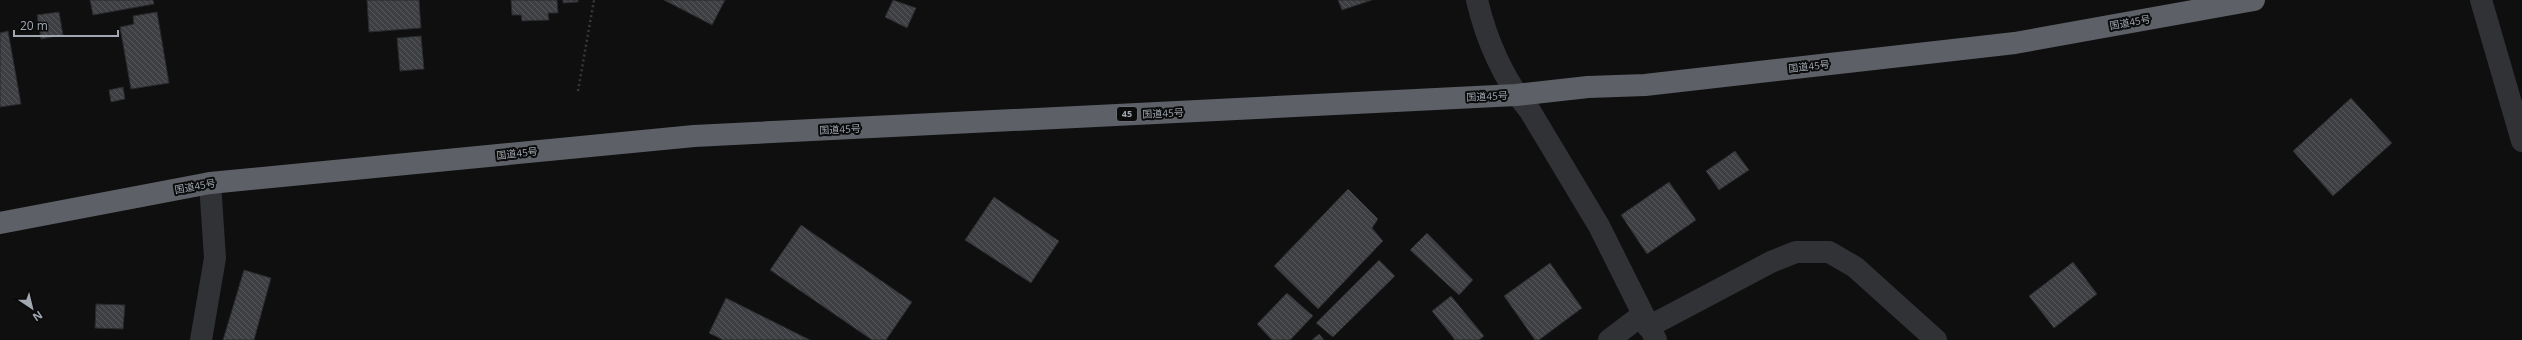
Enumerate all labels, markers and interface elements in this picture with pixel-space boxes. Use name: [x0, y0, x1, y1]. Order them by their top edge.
scale bar: [14, 12, 118, 38]
street label: 国道45号: [2108, 12, 2152, 32]
text: 20 m: [20, 17, 48, 34]
street label: 国道45号: [1788, 57, 1830, 75]
street label: 国道45号: [1466, 88, 1508, 104]
street label: 国道45号: [1142, 105, 1184, 121]
road number: 45: [1117, 107, 1137, 121]
street label: 国道45号: [819, 121, 861, 137]
street label: 国道45号: [496, 144, 538, 162]
street label: 国道45号: [173, 176, 217, 196]
north arrow: [12, 288, 52, 328]
text: N: [30, 308, 46, 325]

